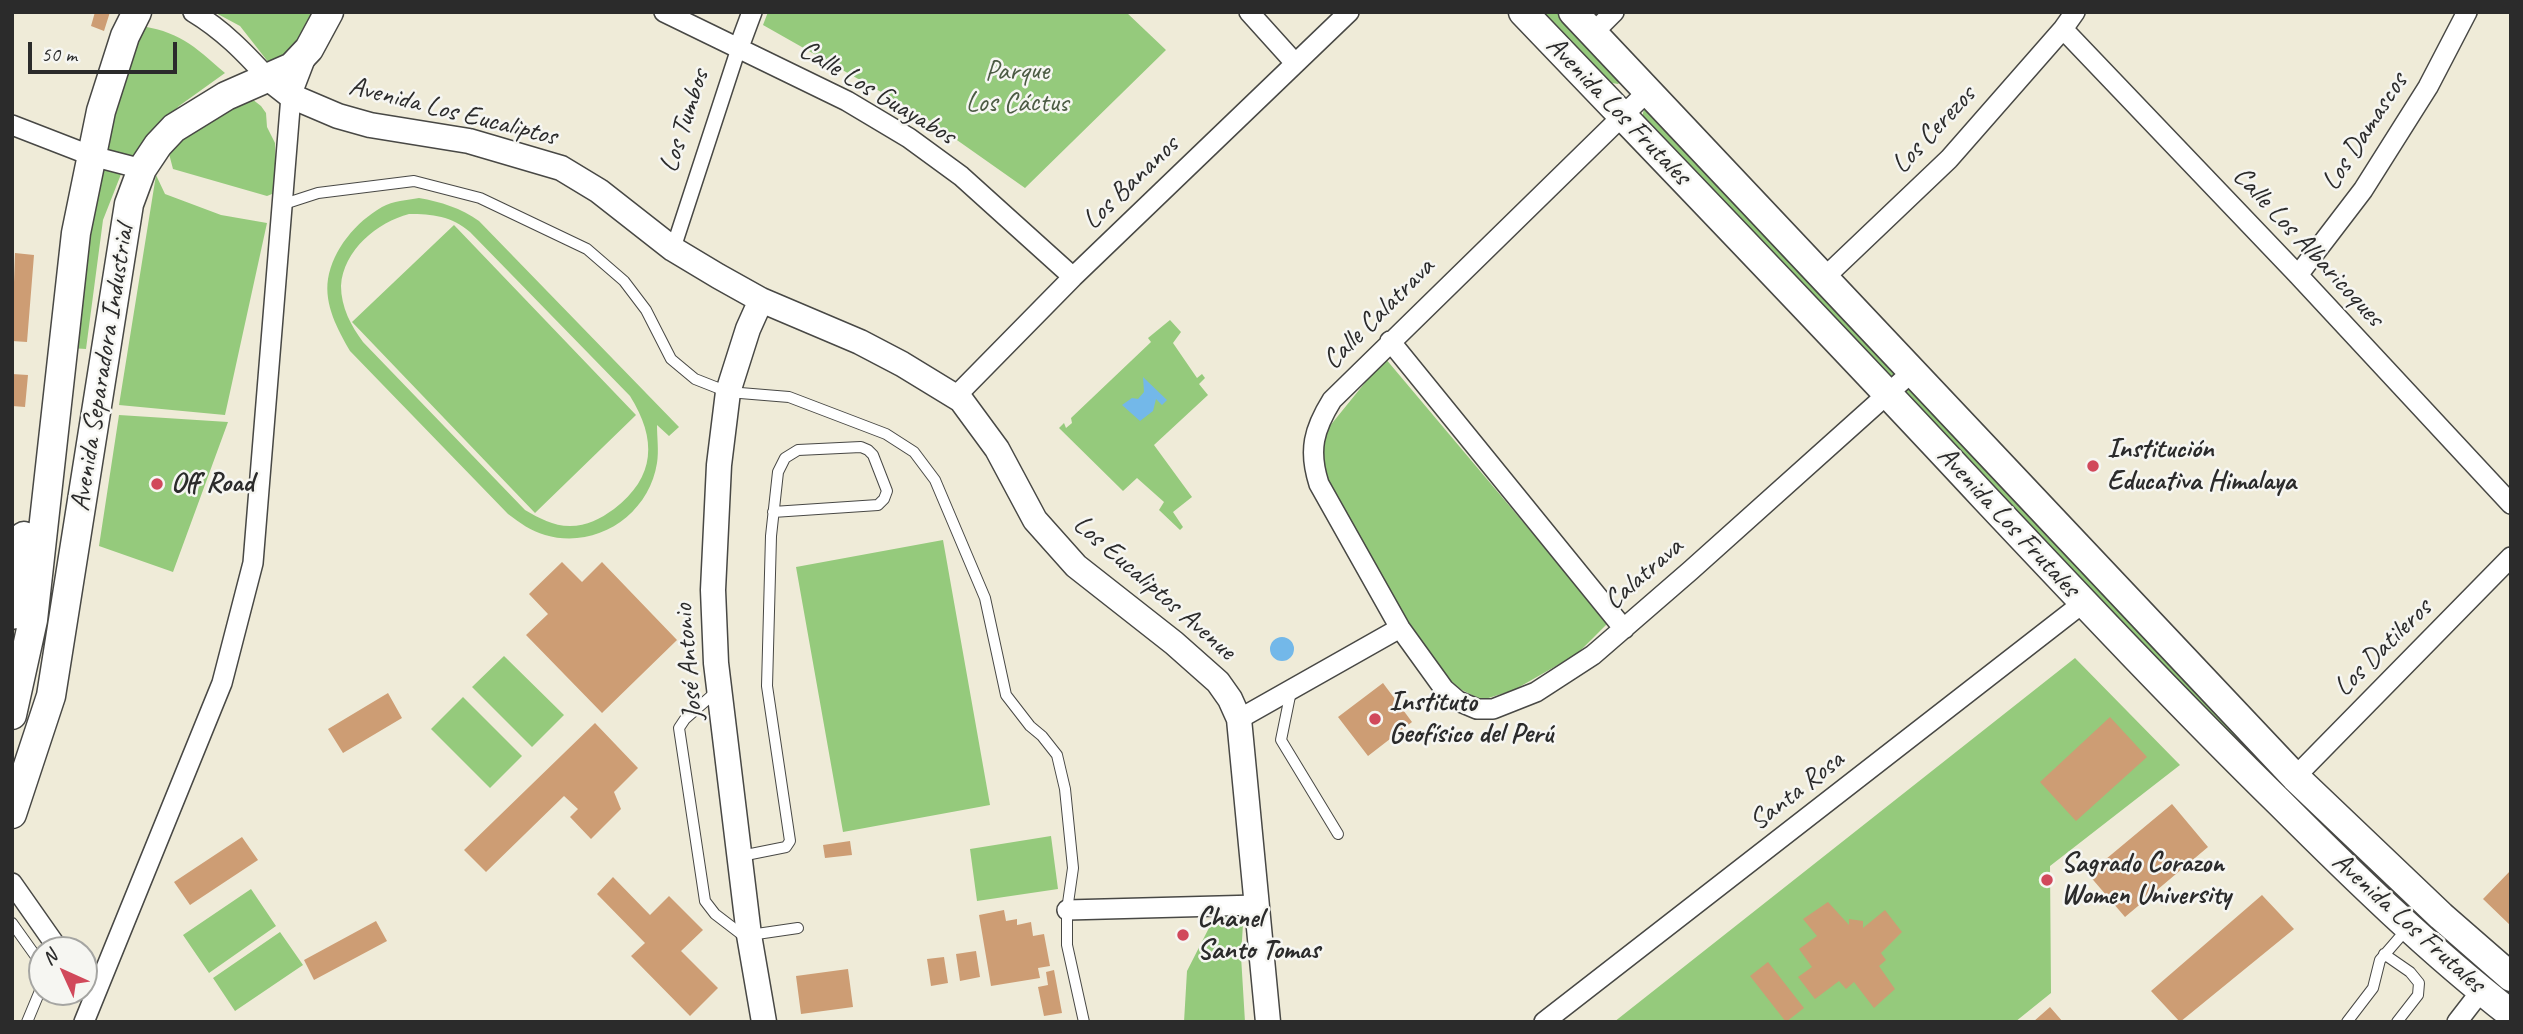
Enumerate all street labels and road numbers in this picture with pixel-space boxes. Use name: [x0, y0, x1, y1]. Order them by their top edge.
street label: Avenida Los Frutales: [1538, 29, 1698, 193]
street label: Calle Los Guayabos: [793, 33, 961, 153]
street label: Los Tumbos: [653, 65, 717, 177]
street label: Los Damascos: [2315, 67, 2415, 197]
street label: Avenida Los Eucaliptos: [346, 70, 560, 154]
street label: Los Cerezos: [1885, 79, 1983, 181]
street label: Los Bananos: [1076, 129, 1186, 237]
street label: Calle Los Albaricoques: [2225, 160, 2391, 334]
street label: Avenida Separadora Industrial: [64, 223, 142, 513]
street label: Calle Calatrava: [1316, 251, 1442, 377]
street label: Avenida Los Frutales: [1929, 440, 2087, 604]
street label: Los Eucaliptos Avenue: [1066, 508, 1242, 668]
street label: Calatrava: [1598, 531, 1690, 617]
street label: Los Datileros: [2327, 592, 2439, 704]
street label: José Antonio: [667, 602, 711, 722]
street label: Santa Rosa: [1743, 744, 1851, 838]
street label: Avenida Los Frutales: [2325, 846, 2491, 1000]

